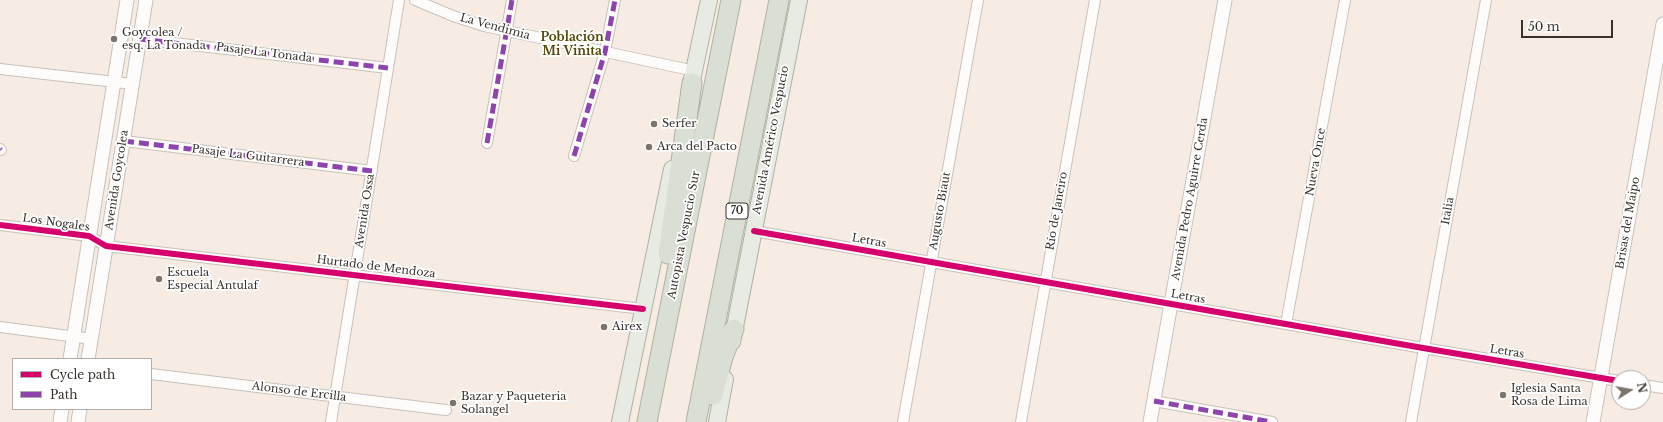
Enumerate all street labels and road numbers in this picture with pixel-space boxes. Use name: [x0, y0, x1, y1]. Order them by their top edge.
street label: La Vendimia: [459, 11, 531, 43]
street label: Pasaje La Tonada: [215, 41, 313, 65]
street label: Avenida Américo Vespucio: [750, 65, 792, 215]
street label: Avenida Pedro Aguirre Cerda: [1169, 117, 1211, 281]
street label: Nueva Once: [1303, 127, 1329, 197]
street label: Avenida Goycolea: [103, 129, 131, 231]
street label: Pasaje La Guitarrera: [191, 143, 305, 169]
street label: Autopista Vespucio Sur: [665, 170, 703, 300]
street label: Augusto Biaut: [927, 171, 953, 251]
street label: Río de Janeiro: [1044, 171, 1070, 251]
street label: Avenida Ossa: [353, 173, 377, 249]
street label: Brisas del Maipo: [1613, 176, 1643, 270]
street label: Italia: [1439, 196, 1457, 226]
road number: 70: [726, 203, 748, 219]
street label: Los Nogales: [22, 212, 90, 234]
street label: Letras: [851, 231, 887, 251]
street label: Hurtado de Mendoza: [316, 253, 436, 281]
street label: Letras: [1170, 287, 1206, 307]
street label: Letras: [1489, 343, 1525, 361]
street label: Alonso de Ercilla: [251, 380, 347, 404]

